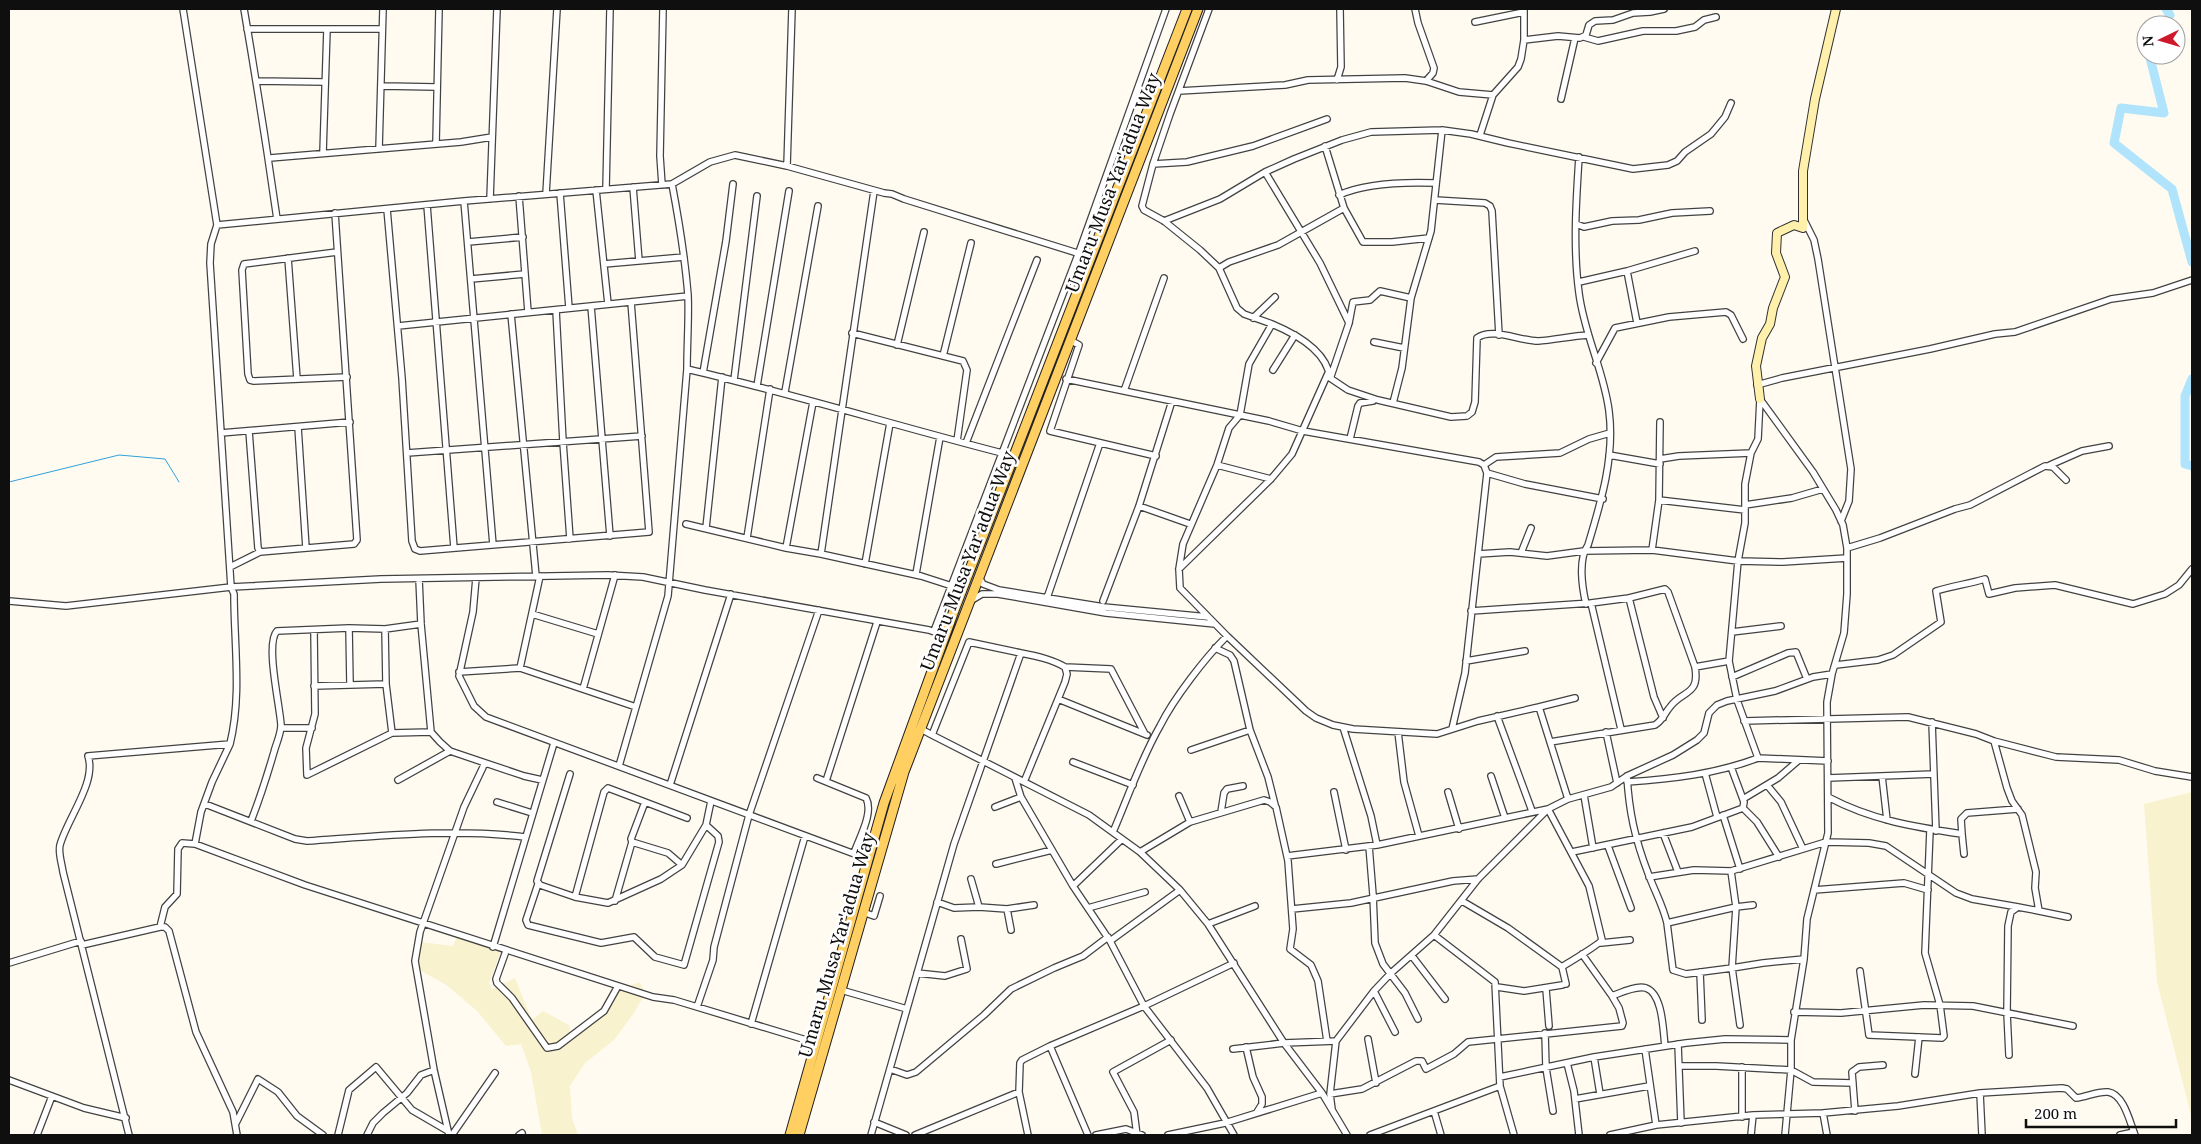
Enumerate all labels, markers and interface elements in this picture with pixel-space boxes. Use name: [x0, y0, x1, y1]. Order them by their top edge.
north arrow: [2136, 15, 2186, 65]
text: N: [2138, 35, 2157, 48]
street label: Umaru Musa Yar'adua Way: [1059, 69, 1165, 296]
street label: Umaru Musa Yar'adua Way: [914, 447, 1020, 674]
street label: Umaru Musa Yar'adua Way: [792, 828, 880, 1060]
scale bar: [2026, 1096, 2176, 1128]
text: 200 m: [2034, 1103, 2077, 1123]

